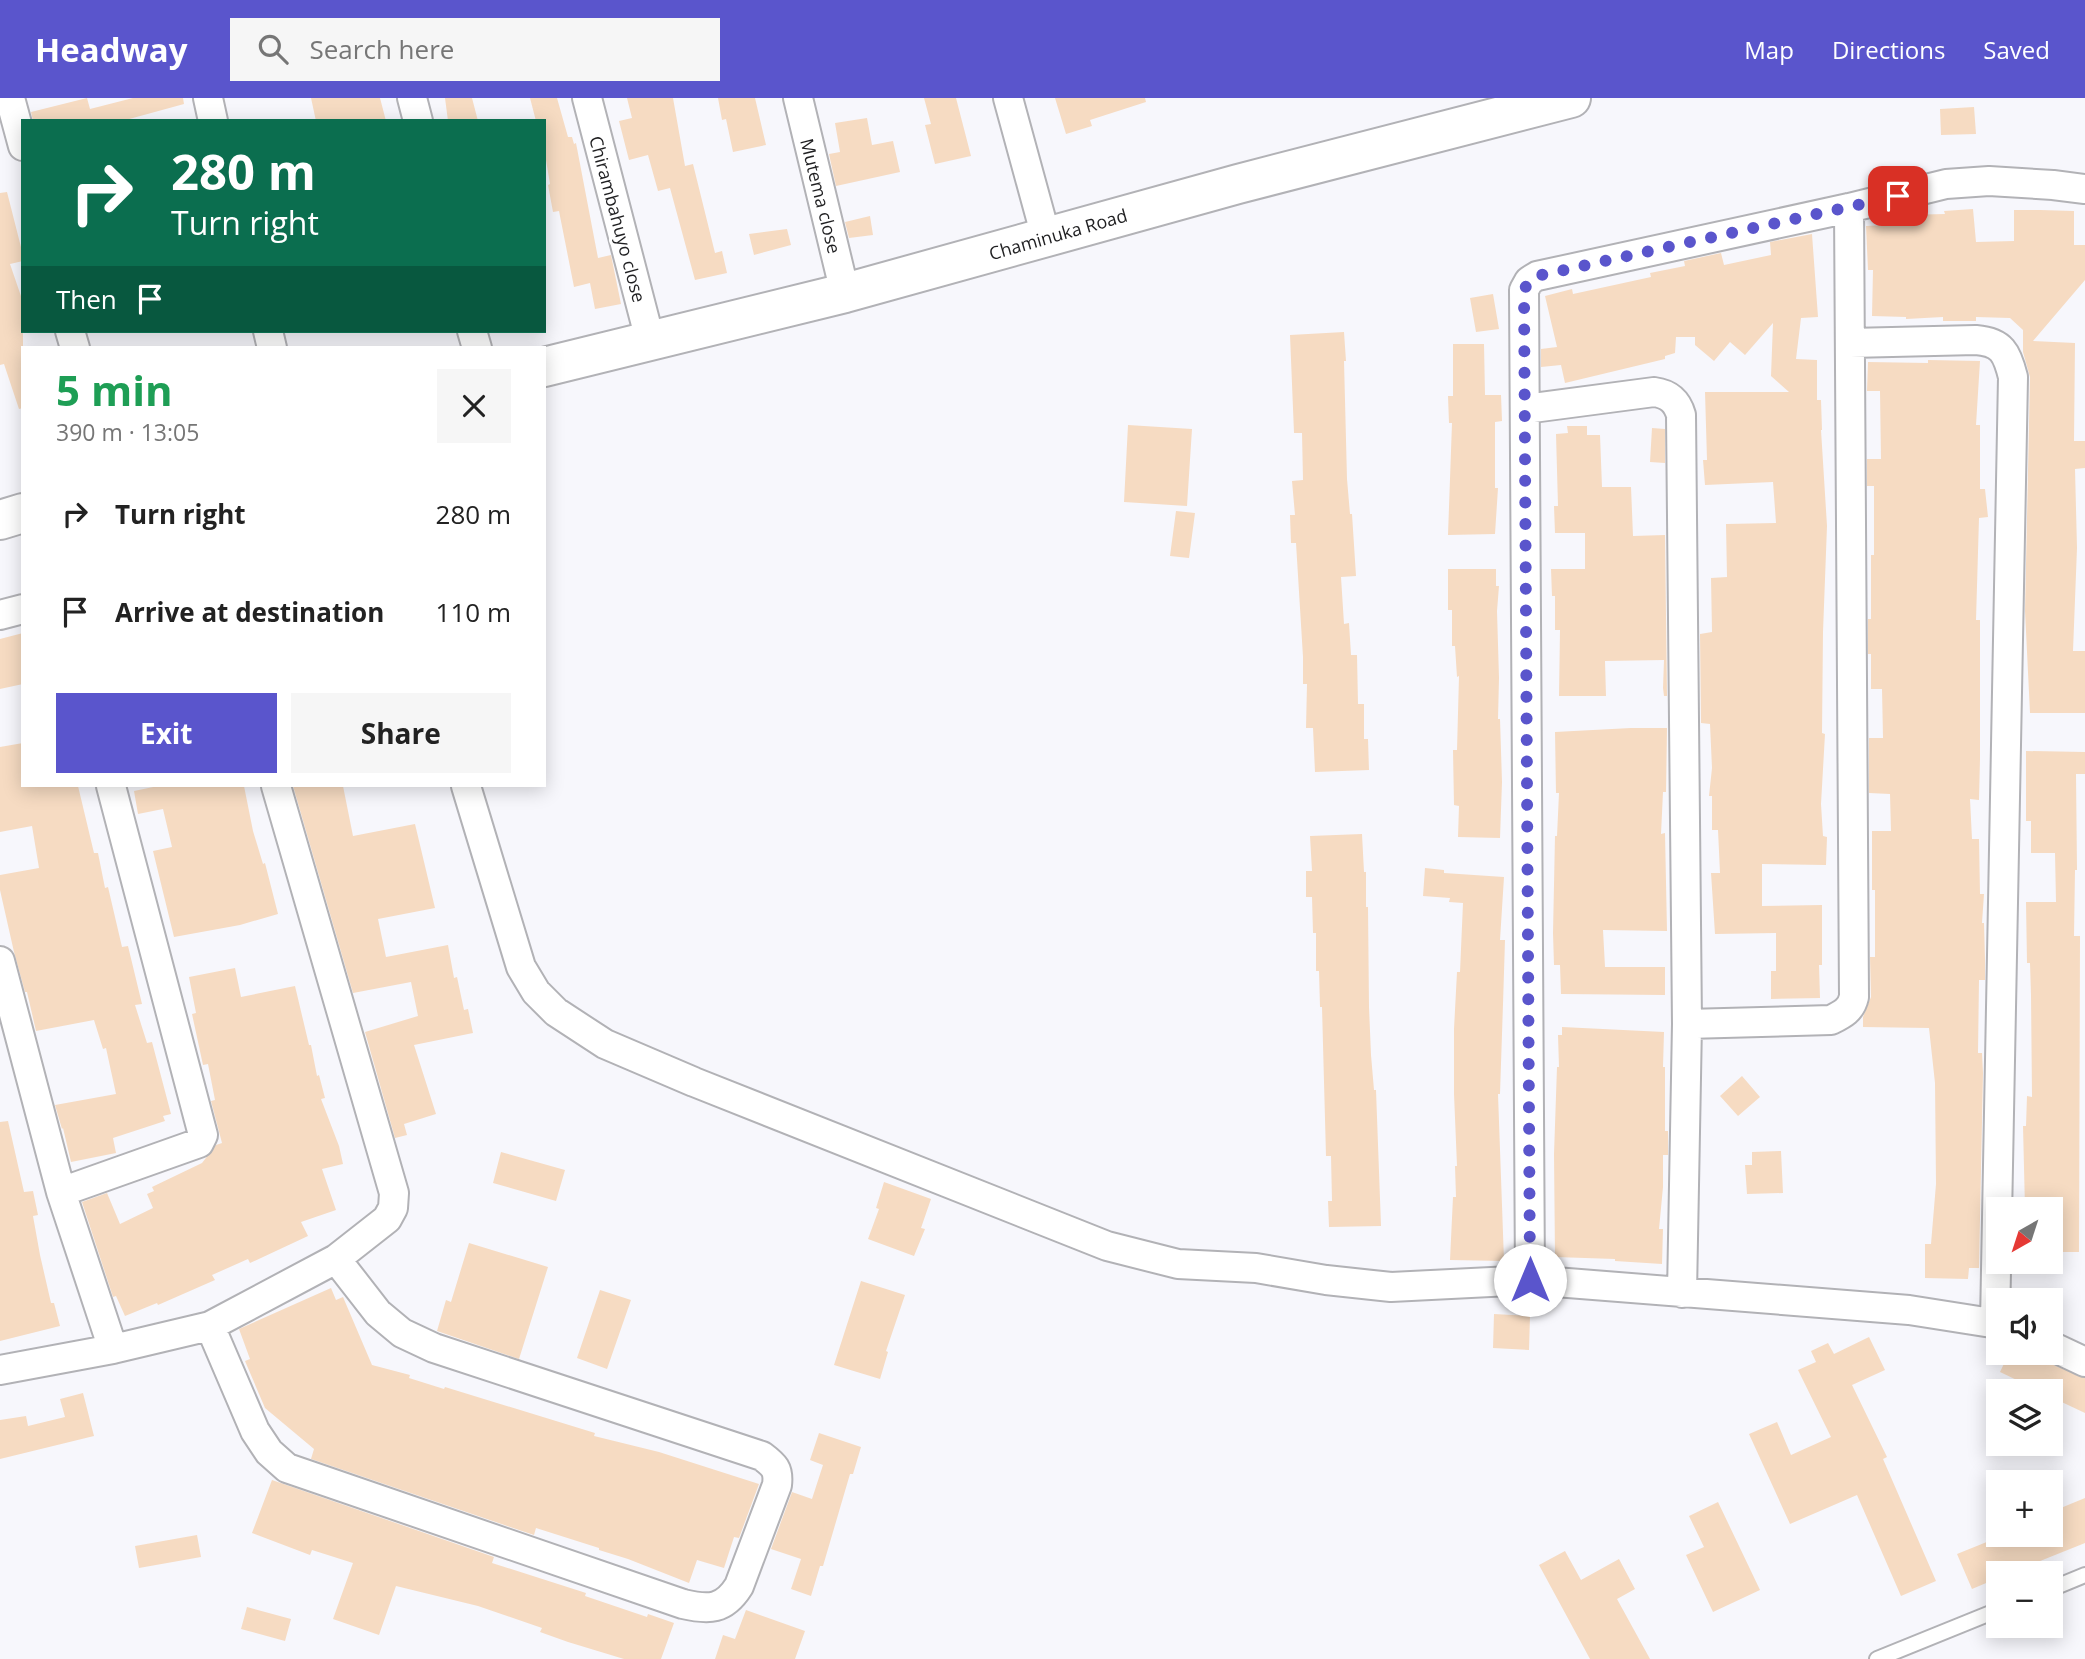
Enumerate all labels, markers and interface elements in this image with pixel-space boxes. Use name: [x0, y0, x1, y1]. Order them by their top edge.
search box: [230, 18, 720, 81]
text: Headway: [35, 27, 188, 72]
icon: search: [254, 30, 292, 68]
text: Search here: [310, 31, 454, 67]
text: Map: [1744, 33, 1794, 66]
text: Directions: [1832, 33, 1945, 66]
text: Saved: [1983, 33, 2050, 66]
street label: Chirambahuyo close: [584, 133, 652, 305]
street label: Mutema close: [795, 136, 847, 256]
text: 280 m: [171, 138, 316, 204]
icon: right: [56, 147, 147, 238]
pin: [1868, 166, 1928, 226]
icon: arrive: [1879, 177, 1917, 215]
text: Turn right: [171, 201, 319, 244]
street label: Chaminuka Road: [986, 203, 1130, 265]
icon: arrive: [131, 280, 169, 318]
text: Then: [56, 281, 117, 317]
text: 5 min: [56, 361, 173, 418]
button: close: [437, 369, 511, 443]
text: 390 m · 13:05: [56, 416, 199, 448]
icon: right: [56, 495, 94, 533]
text: Turn right: [115, 496, 246, 532]
text: 280 m: [436, 496, 511, 532]
icon: arrive: [56, 593, 94, 631]
text: Arrive at destination: [115, 594, 384, 630]
text: 110 m: [436, 594, 511, 630]
button: Exit: [56, 693, 277, 773]
button: Share: [291, 693, 511, 773]
north arrow: [1986, 1197, 2063, 1274]
map controls: [1986, 1197, 2063, 1638]
position arrow: [1493, 1243, 1567, 1317]
button: sound: [1986, 1288, 2063, 1365]
button: layers: [1986, 1379, 2063, 1456]
button: +: [1986, 1470, 2063, 1547]
button: −: [1986, 1561, 2063, 1638]

